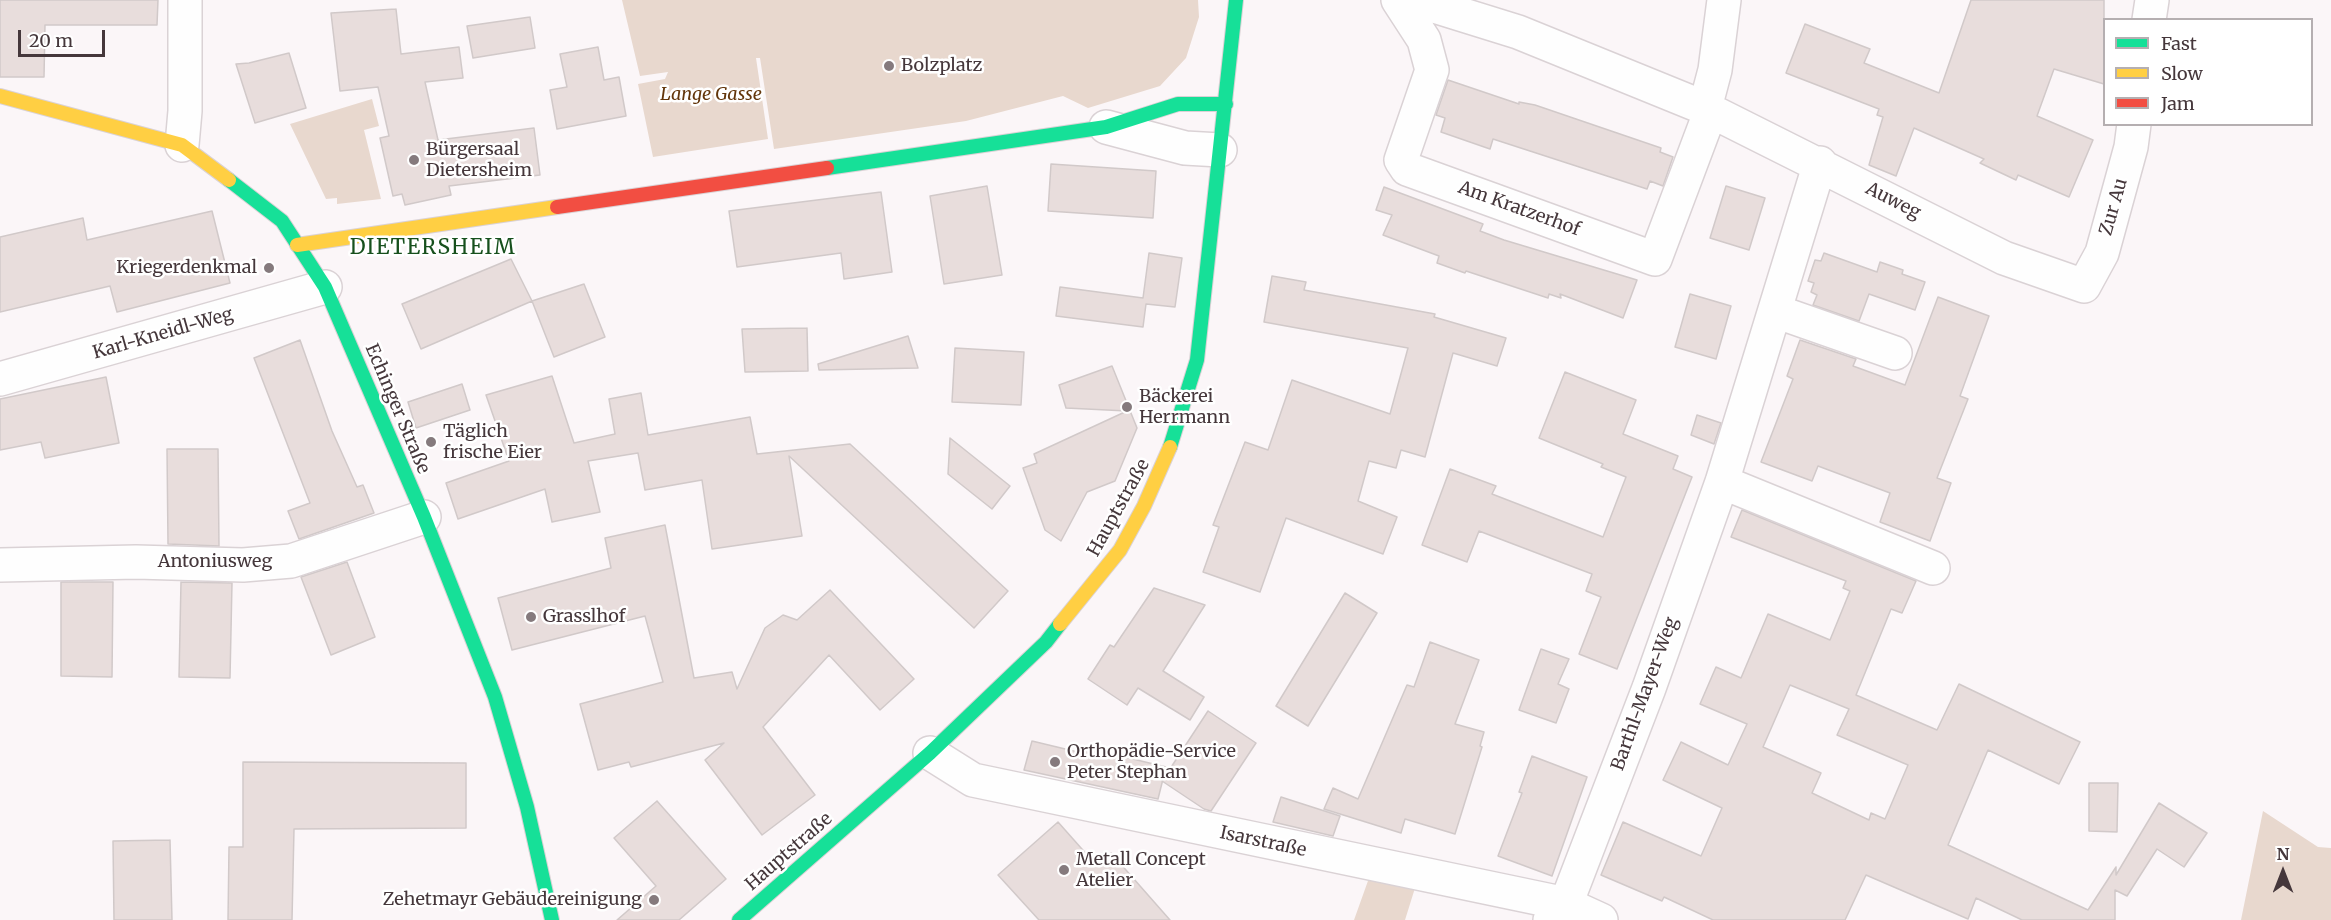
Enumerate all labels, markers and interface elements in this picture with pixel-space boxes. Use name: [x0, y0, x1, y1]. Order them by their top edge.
scale bar: [21, 18, 108, 56]
legend: [2103, 18, 2313, 126]
text: 20 m: [29, 29, 73, 52]
text: Fast: [2161, 32, 2197, 55]
place label: Bolzplatz: [901, 55, 982, 77]
marker: Bolzplatz: [882, 59, 896, 73]
text: Slow: [2161, 62, 2203, 85]
park label: Lange Gasse: [660, 84, 762, 106]
text: Jam: [2161, 92, 2195, 115]
place label: Bürgersaal Dietersheim: [426, 139, 532, 182]
marker: Bürgersaal Dietersheim: [407, 153, 421, 167]
street label: Zur Au: [2096, 176, 2132, 238]
street label: Am Kratzerhof: [1455, 177, 1583, 241]
street label: Auweg: [1862, 178, 1924, 224]
district label: DIETERSHEIM: [350, 235, 516, 261]
place label: Kriegerdenkmal: [116, 257, 257, 279]
marker: Kriegerdenkmal: [262, 261, 276, 275]
street label: Karl-Kneidl-Weg: [90, 304, 236, 364]
street label: Echinger Straße: [360, 341, 434, 477]
place label: Bäckerei Herrmann: [1139, 386, 1230, 428]
marker: Bäckerei Herrmann: [1120, 400, 1134, 414]
place label: Täglich frische Eier: [443, 421, 542, 464]
marker: Täglich frische Eier: [424, 435, 438, 449]
street label: Hauptstraße: [1083, 456, 1155, 560]
street label: Antoniusweg: [158, 551, 272, 573]
place label: Grasslhof: [543, 606, 625, 628]
marker: Grasslhof: [524, 610, 538, 624]
street label: Barthl-Mayer-Weg: [1607, 614, 1683, 774]
place label: Orthopädie-Service Peter Stephan: [1067, 741, 1236, 783]
marker: Orthopädie-Service Peter Stephan: [1048, 755, 1062, 769]
street label: Hauptstraße: [741, 808, 837, 896]
street label: Isarstraße: [1218, 822, 1308, 862]
north arrow: [2253, 842, 2313, 902]
text: N: [2277, 844, 2289, 864]
place label: Metall Concept Atelier: [1076, 849, 1206, 892]
marker: Metall Concept Atelier: [1057, 863, 1071, 877]
place label: Zehetmayr Gebäudereinigung: [383, 889, 642, 911]
marker: Zehetmayr Gebäudereinigung: [647, 893, 661, 907]

